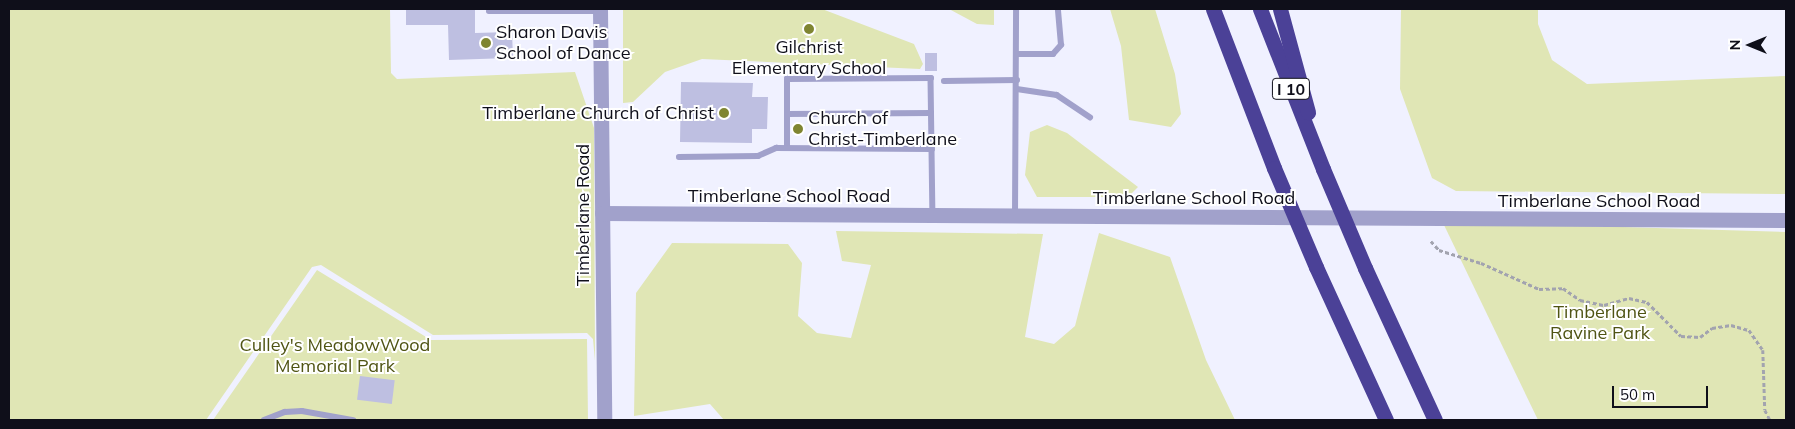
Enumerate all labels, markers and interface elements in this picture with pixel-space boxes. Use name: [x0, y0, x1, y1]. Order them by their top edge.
north arrow: [1725, 20, 1775, 70]
place label: Sharon Davis School of Dance: [496, 22, 630, 64]
marker: Gilchrist Elementary School: [803, 23, 815, 35]
marker: Sharon Davis School of Dance: [480, 37, 492, 49]
place label: Gilchrist Elementary School: [732, 37, 886, 80]
text: N: [1726, 40, 1744, 50]
road number: I 10: [1271, 76, 1311, 102]
place label: Timberlane Church of Christ: [482, 102, 714, 124]
marker: Timberlane Church of Christ: [718, 107, 730, 119]
place label: Church of Christ-Timberlane: [808, 108, 957, 150]
marker: Church of Christ-Timberlane: [792, 123, 804, 135]
street label: Timberlane Road: [572, 144, 594, 286]
street label: Timberlane School Road: [688, 185, 890, 207]
street label: Timberlane School Road: [1093, 187, 1295, 209]
street label: Timberlane School Road: [1498, 190, 1700, 212]
park label: Timberlane Ravine Park: [1550, 302, 1650, 344]
park label: Culley's MeadowWood Memorial Park: [240, 335, 430, 378]
scale bar: [1615, 376, 1711, 408]
text: 50 m: [1620, 385, 1655, 404]

